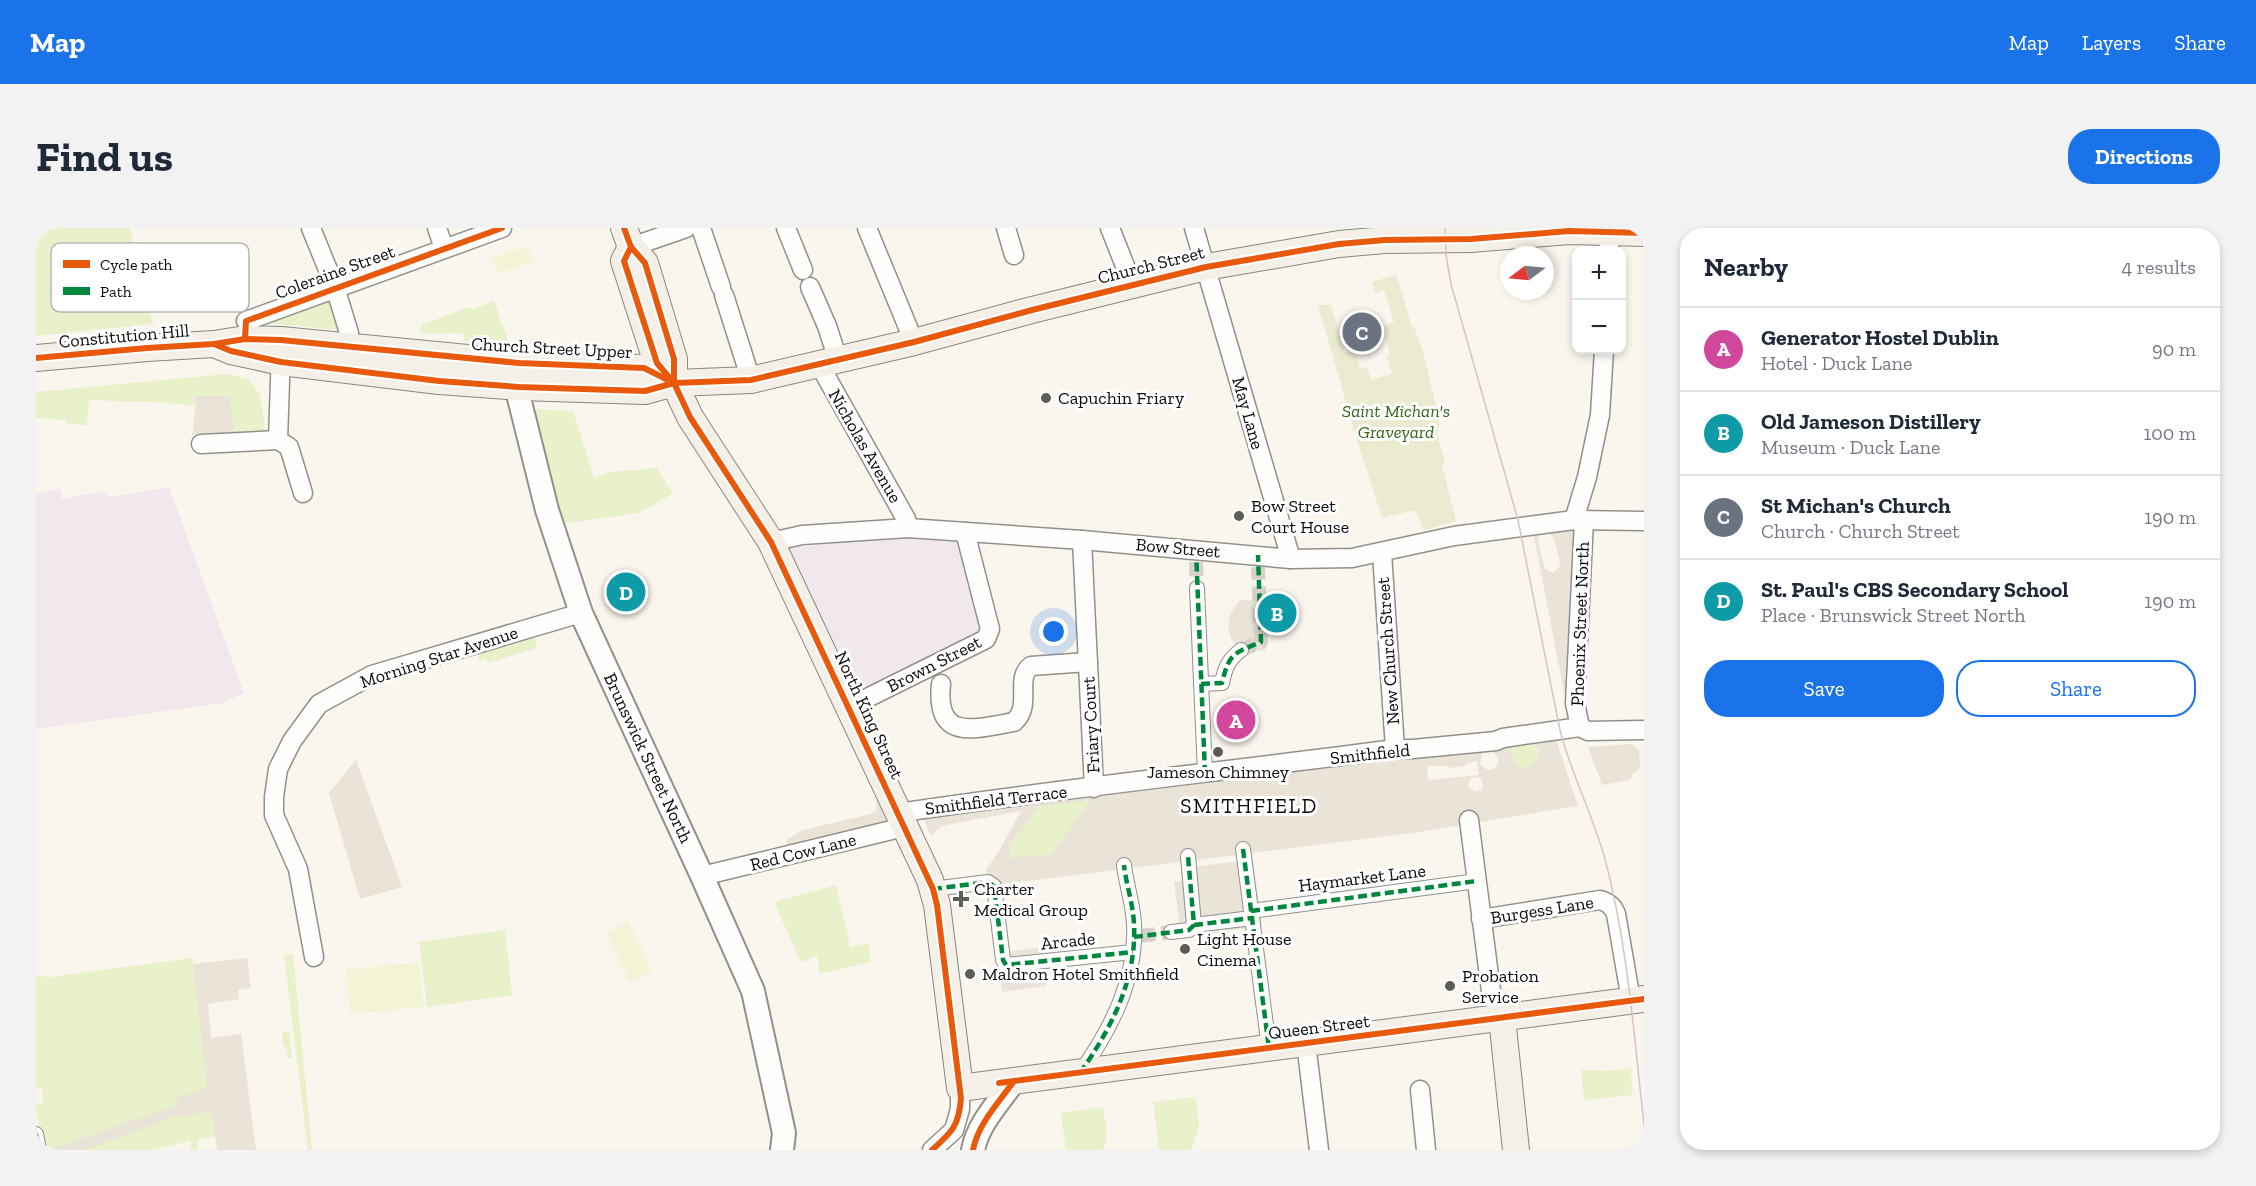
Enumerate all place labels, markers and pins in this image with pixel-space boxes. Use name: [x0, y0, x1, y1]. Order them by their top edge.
pin: C: [1342, 310, 1382, 354]
place label: Capuchin Friary: [1058, 387, 1185, 409]
marker: Capuchin Friary: [1039, 391, 1053, 405]
place label: Bow Street Court House: [1251, 495, 1349, 538]
marker: Bow Street Court House: [1232, 509, 1246, 523]
pin: D: [606, 570, 646, 614]
pin: B: [1258, 590, 1296, 636]
pin: A: [1216, 698, 1256, 742]
marker: Jameson Chimney: [1211, 745, 1225, 759]
place label: Jameson Chimney: [1147, 761, 1290, 783]
place label: Charter Medical Group: [974, 878, 1088, 921]
marker: Charter Medical Group: [952, 890, 970, 908]
place label: Light House Cinema: [1197, 928, 1291, 971]
marker: Light House Cinema: [1178, 942, 1192, 956]
place label: Maldron Hotel Smithfield: [982, 963, 1179, 985]
place label: Probation Service: [1462, 965, 1539, 1008]
marker: Maldron Hotel Smithfield: [963, 967, 977, 981]
marker: Probation Service: [1443, 979, 1457, 993]

